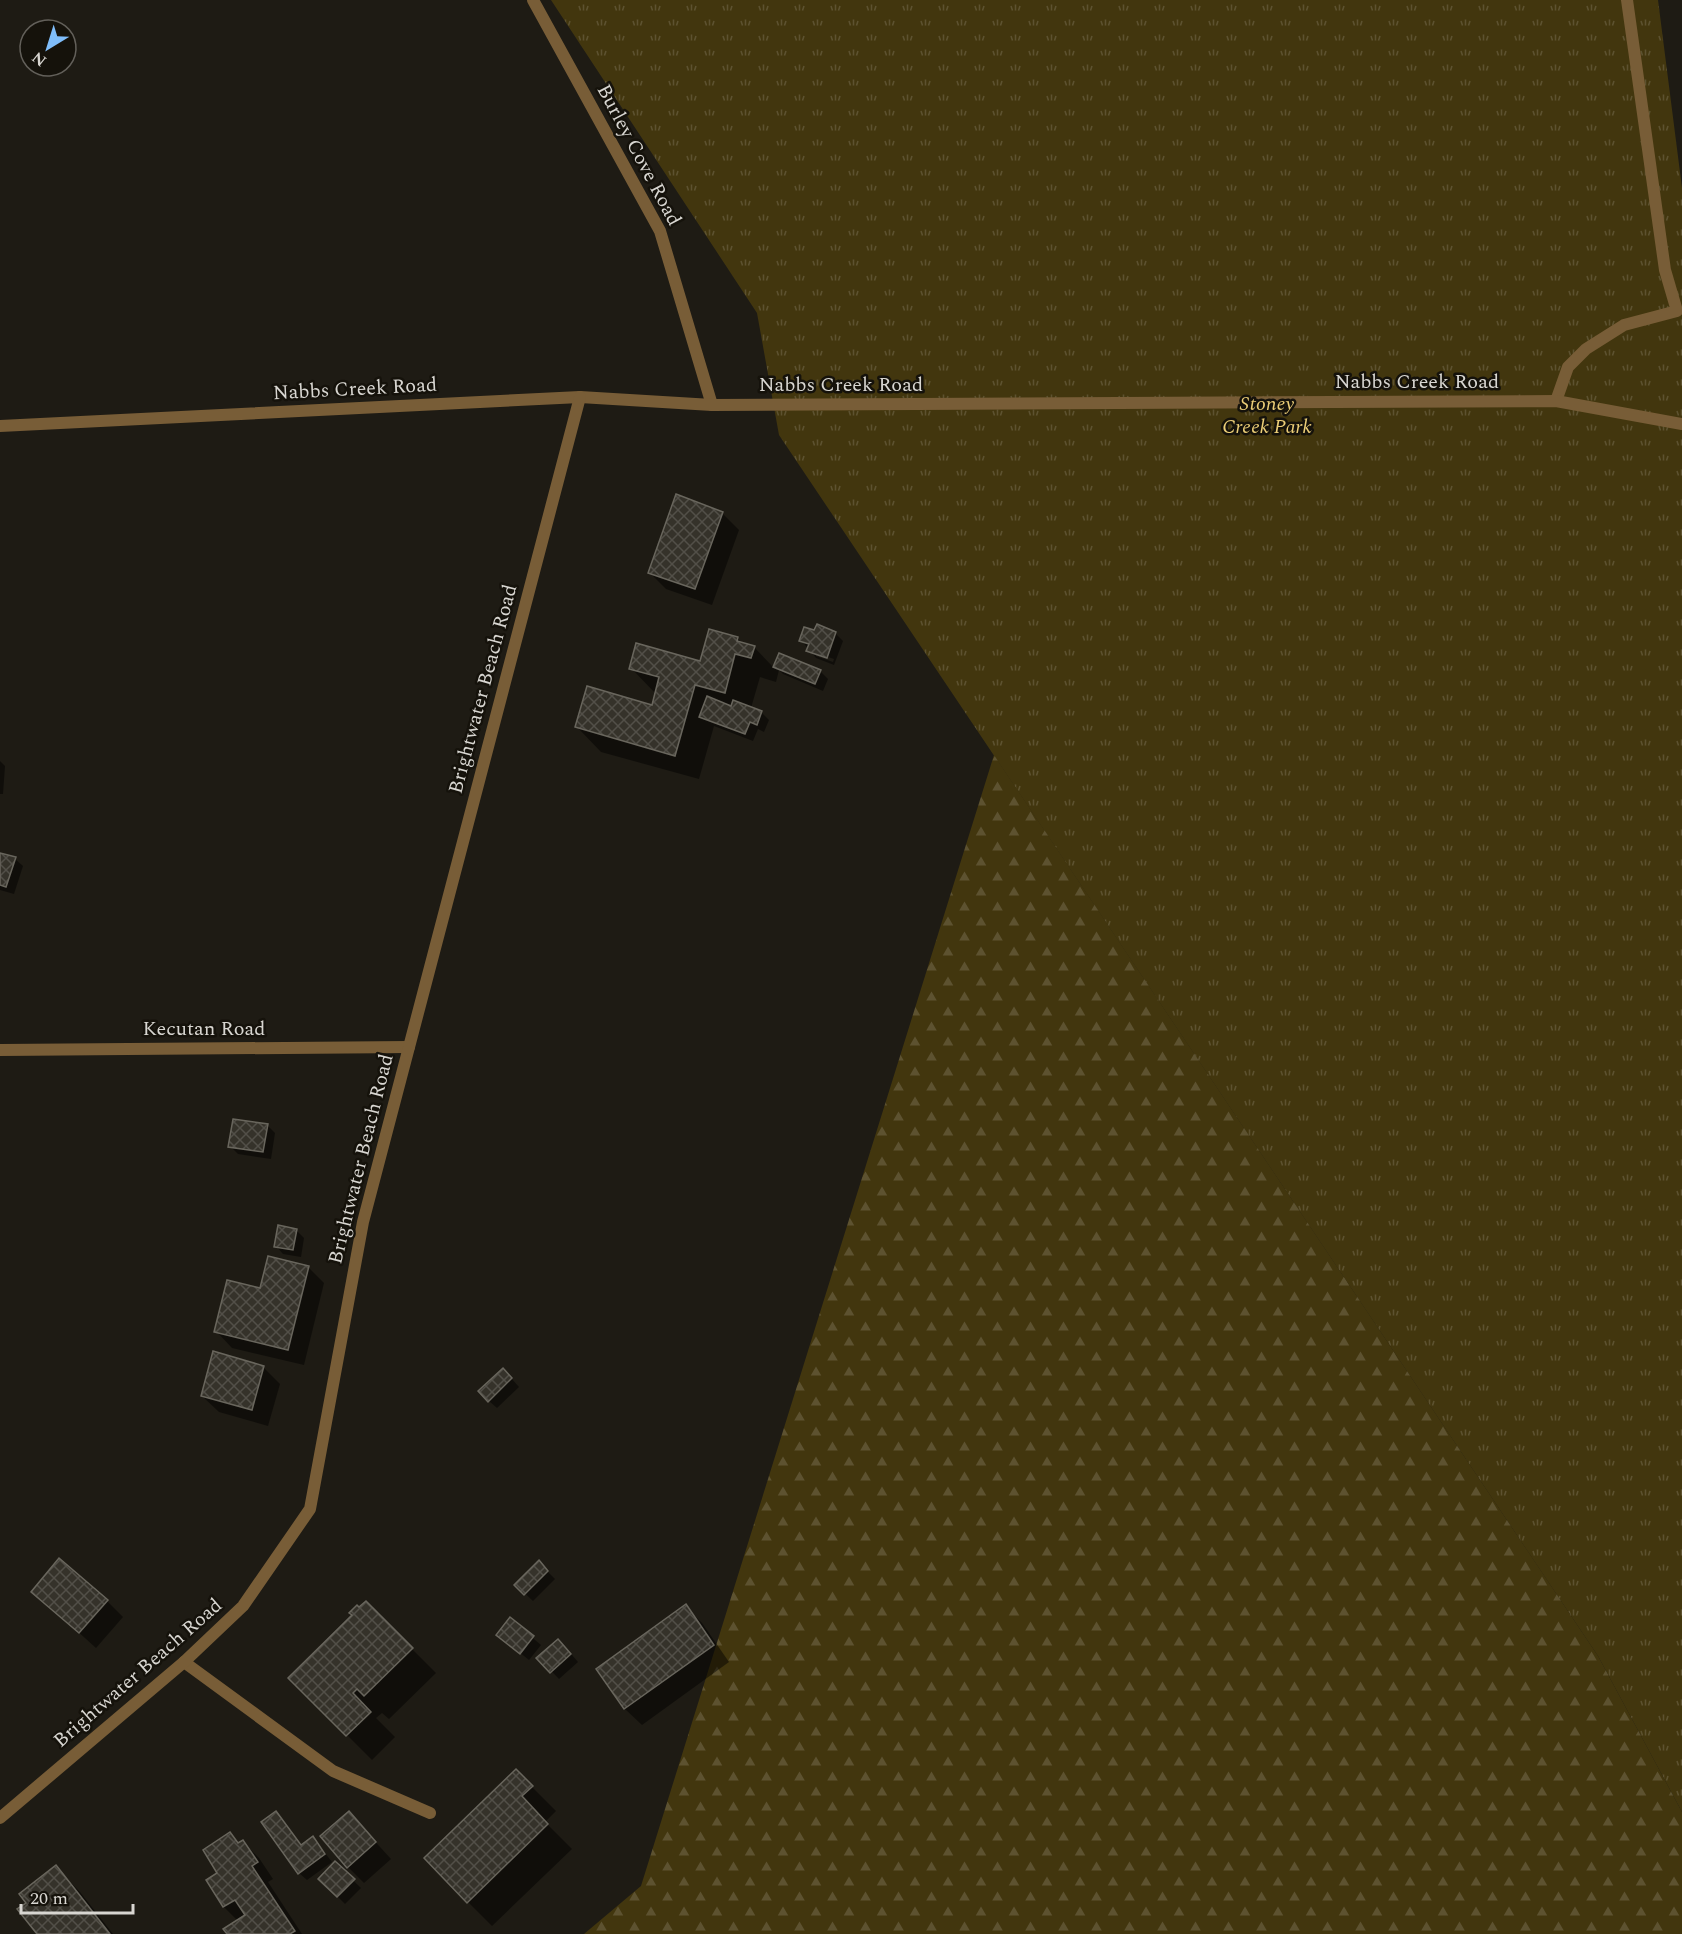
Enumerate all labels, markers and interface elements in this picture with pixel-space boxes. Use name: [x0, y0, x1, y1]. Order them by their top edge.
north arrow: [18, 18, 78, 78]
text: N: [27, 46, 52, 73]
street label: Burley Cove Road: [589, 79, 689, 231]
street label: Nabbs Creek Road: [1335, 367, 1499, 397]
street label: Nabbs Creek Road: [272, 370, 438, 408]
street label: Nabbs Creek Road: [759, 370, 923, 400]
park label: Stoney Creek Park: [1222, 389, 1313, 442]
street label: Brightwater Beach Road: [441, 581, 525, 797]
street label: Kecutan Road: [142, 1014, 266, 1044]
street label: Brightwater Beach Road: [320, 1051, 402, 1267]
street label: Brightwater Beach Road: [47, 1591, 229, 1755]
scale bar: [21, 1877, 134, 1915]
text: 20 m: [30, 1885, 68, 1912]

